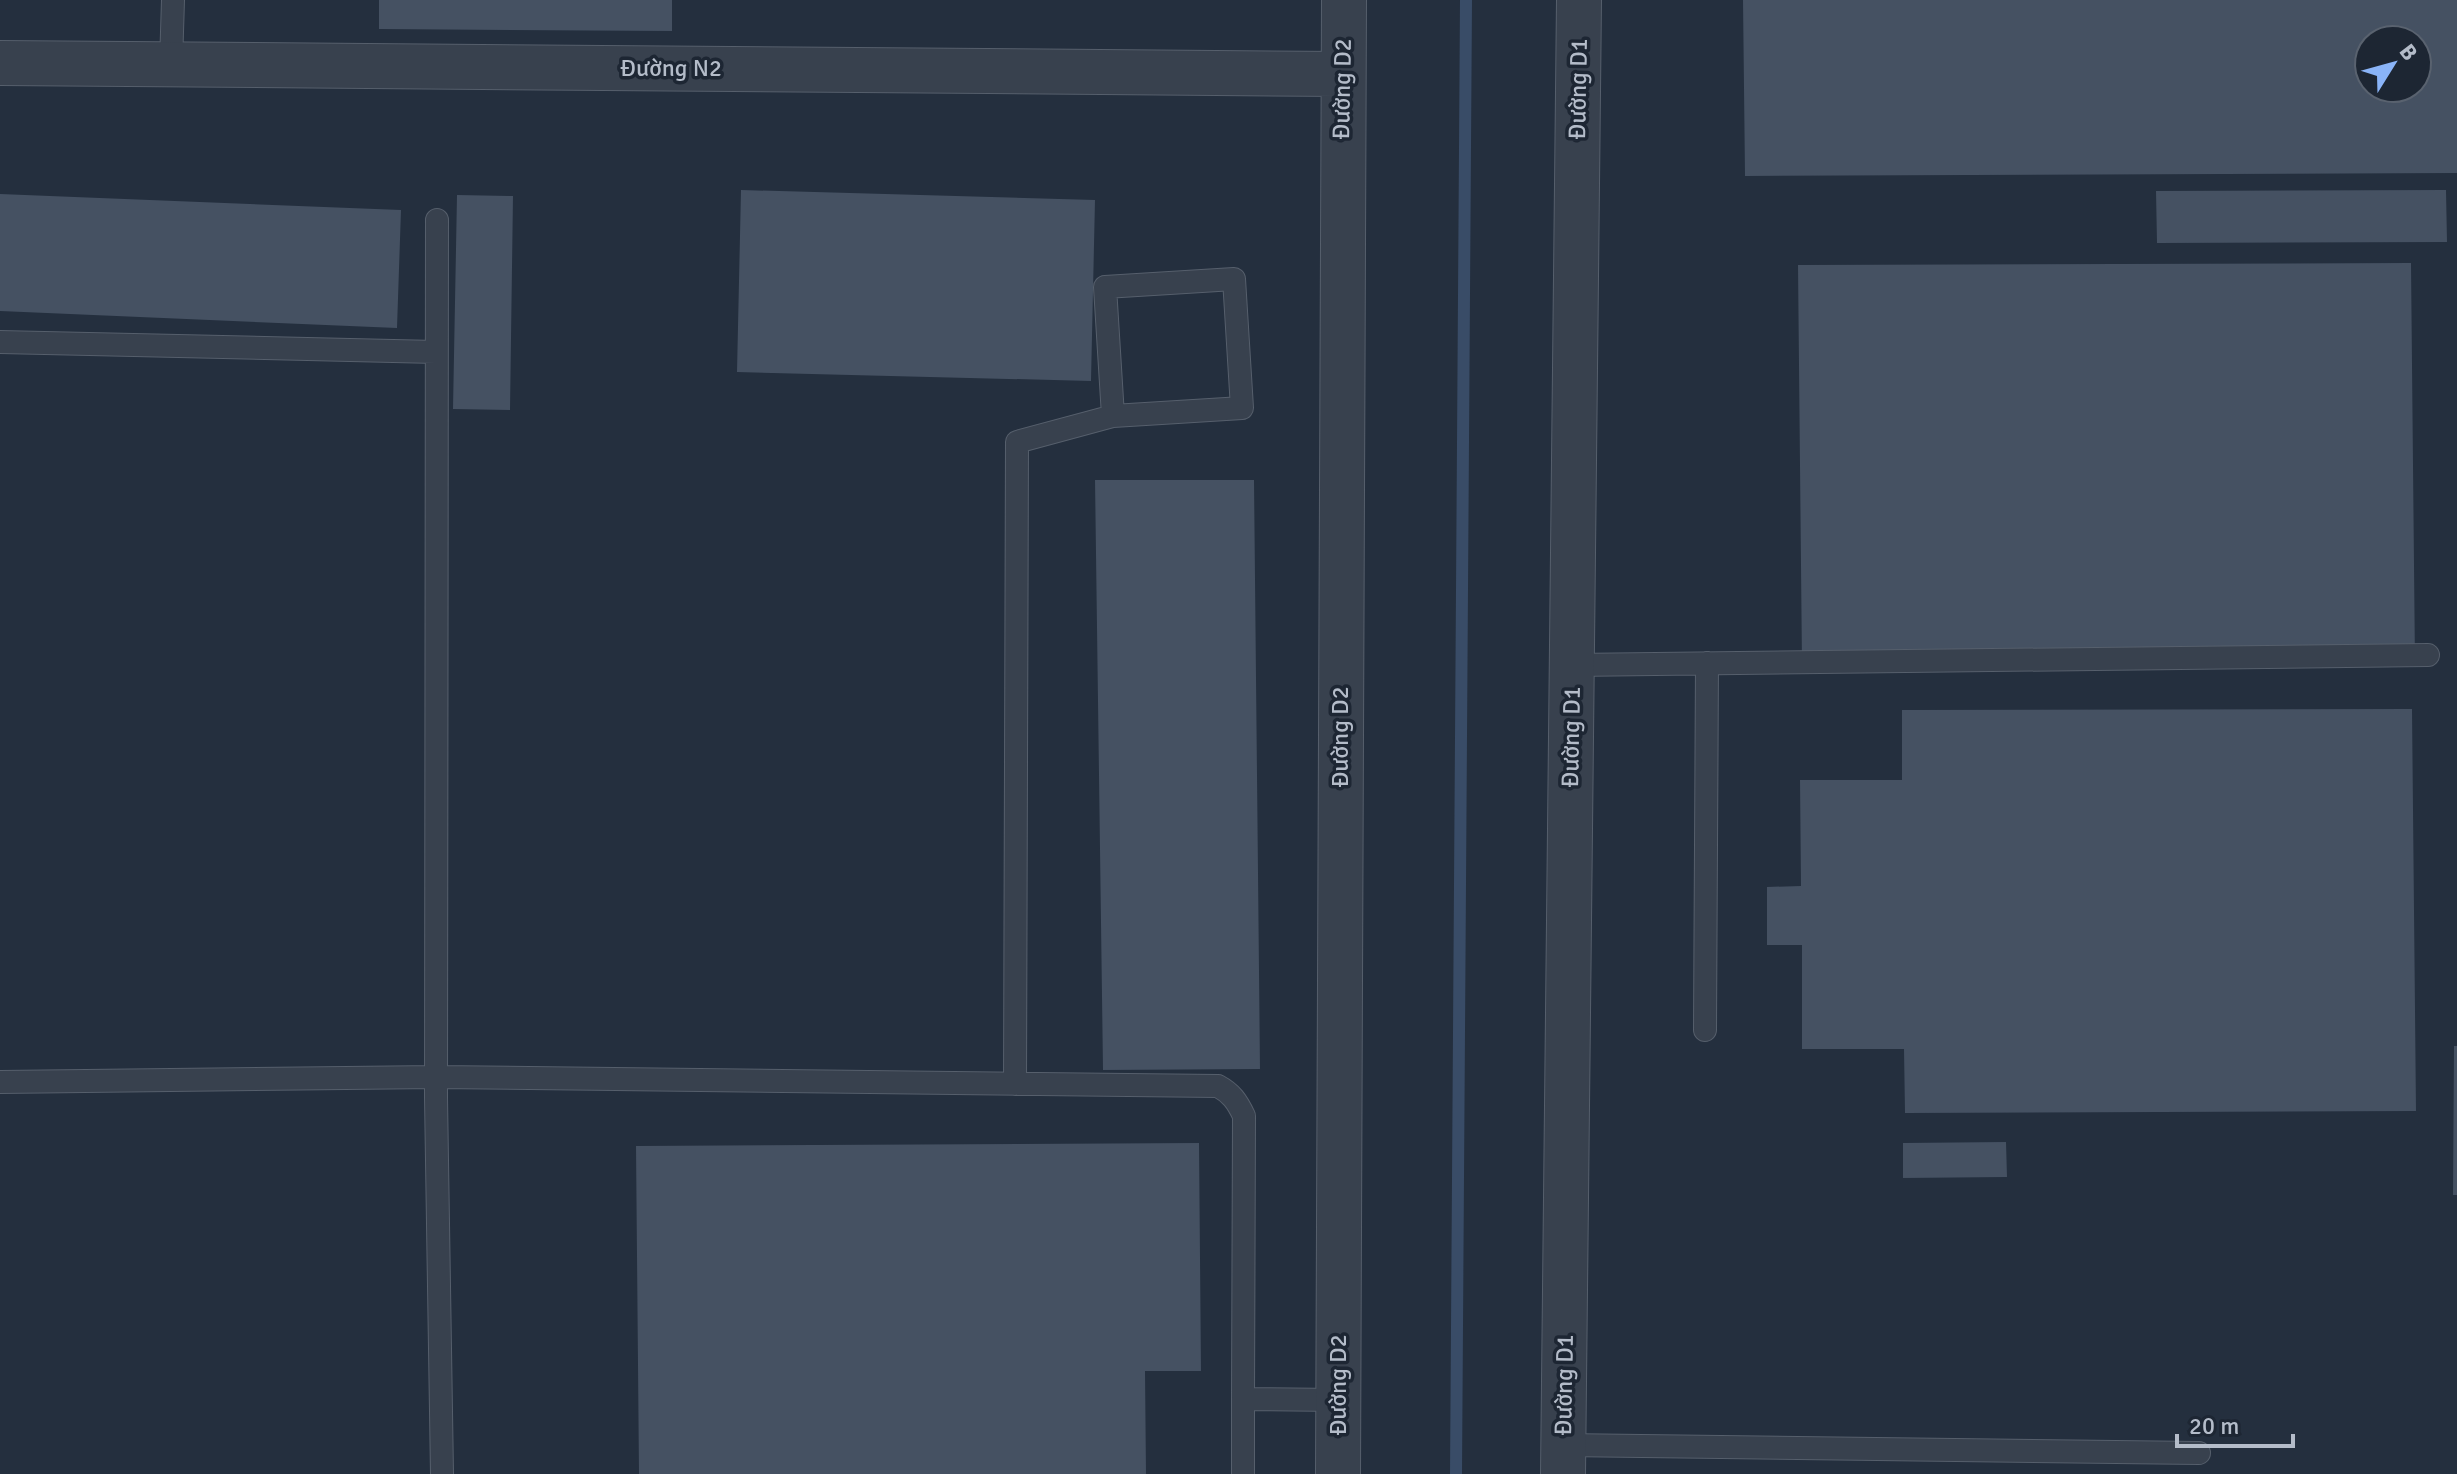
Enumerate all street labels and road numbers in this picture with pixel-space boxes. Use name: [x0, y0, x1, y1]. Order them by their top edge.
street label: Đường D2: [1326, 38, 1358, 140]
street label: Đường D1: [1562, 38, 1594, 140]
street label: Đường N2: [620, 53, 722, 83]
street label: Đường D2: [1325, 686, 1355, 788]
street label: Đường D1: [1555, 686, 1587, 788]
street label: Đường D2: [1323, 1334, 1353, 1436]
street label: Đường D1: [1548, 1334, 1580, 1436]

